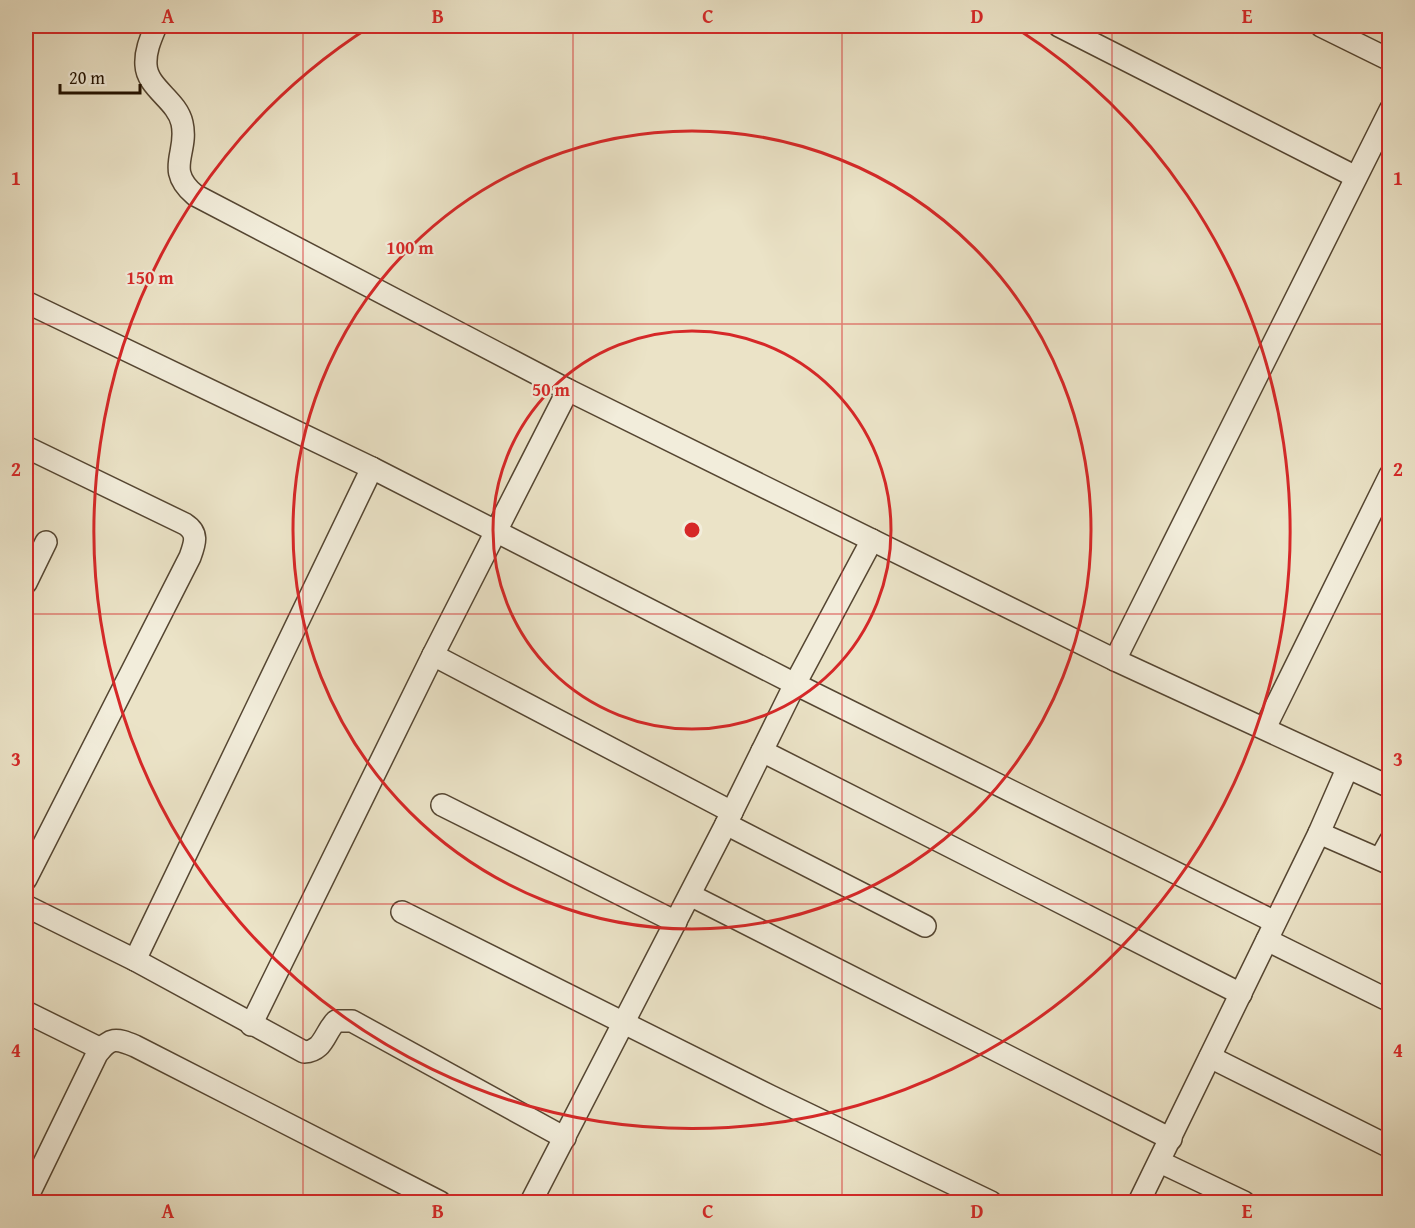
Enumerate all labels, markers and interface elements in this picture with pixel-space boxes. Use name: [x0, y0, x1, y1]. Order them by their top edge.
text: A: [162, 1, 175, 30]
text: B: [432, 1, 444, 30]
text: C: [702, 1, 714, 30]
text: D: [970, 1, 984, 30]
text: E: [1242, 1, 1253, 30]
scale bar: [60, 57, 140, 95]
text: 20 m: [69, 64, 105, 91]
text: 1: [11, 163, 21, 192]
text: 1: [1393, 163, 1403, 192]
text: 100 m: [386, 234, 434, 261]
text: 150 m: [126, 264, 174, 291]
text: 50 m: [532, 376, 571, 403]
text: 2: [11, 454, 21, 483]
text: 2: [1393, 454, 1403, 483]
centre of rings: [682, 520, 702, 540]
text: 3: [11, 744, 21, 773]
text: 3: [1393, 744, 1403, 773]
text: 4: [11, 1035, 21, 1064]
text: 4: [1393, 1035, 1403, 1064]
text: A: [162, 1196, 175, 1225]
text: B: [432, 1196, 444, 1225]
text: C: [702, 1196, 714, 1225]
text: D: [970, 1196, 984, 1225]
text: E: [1242, 1196, 1253, 1225]

